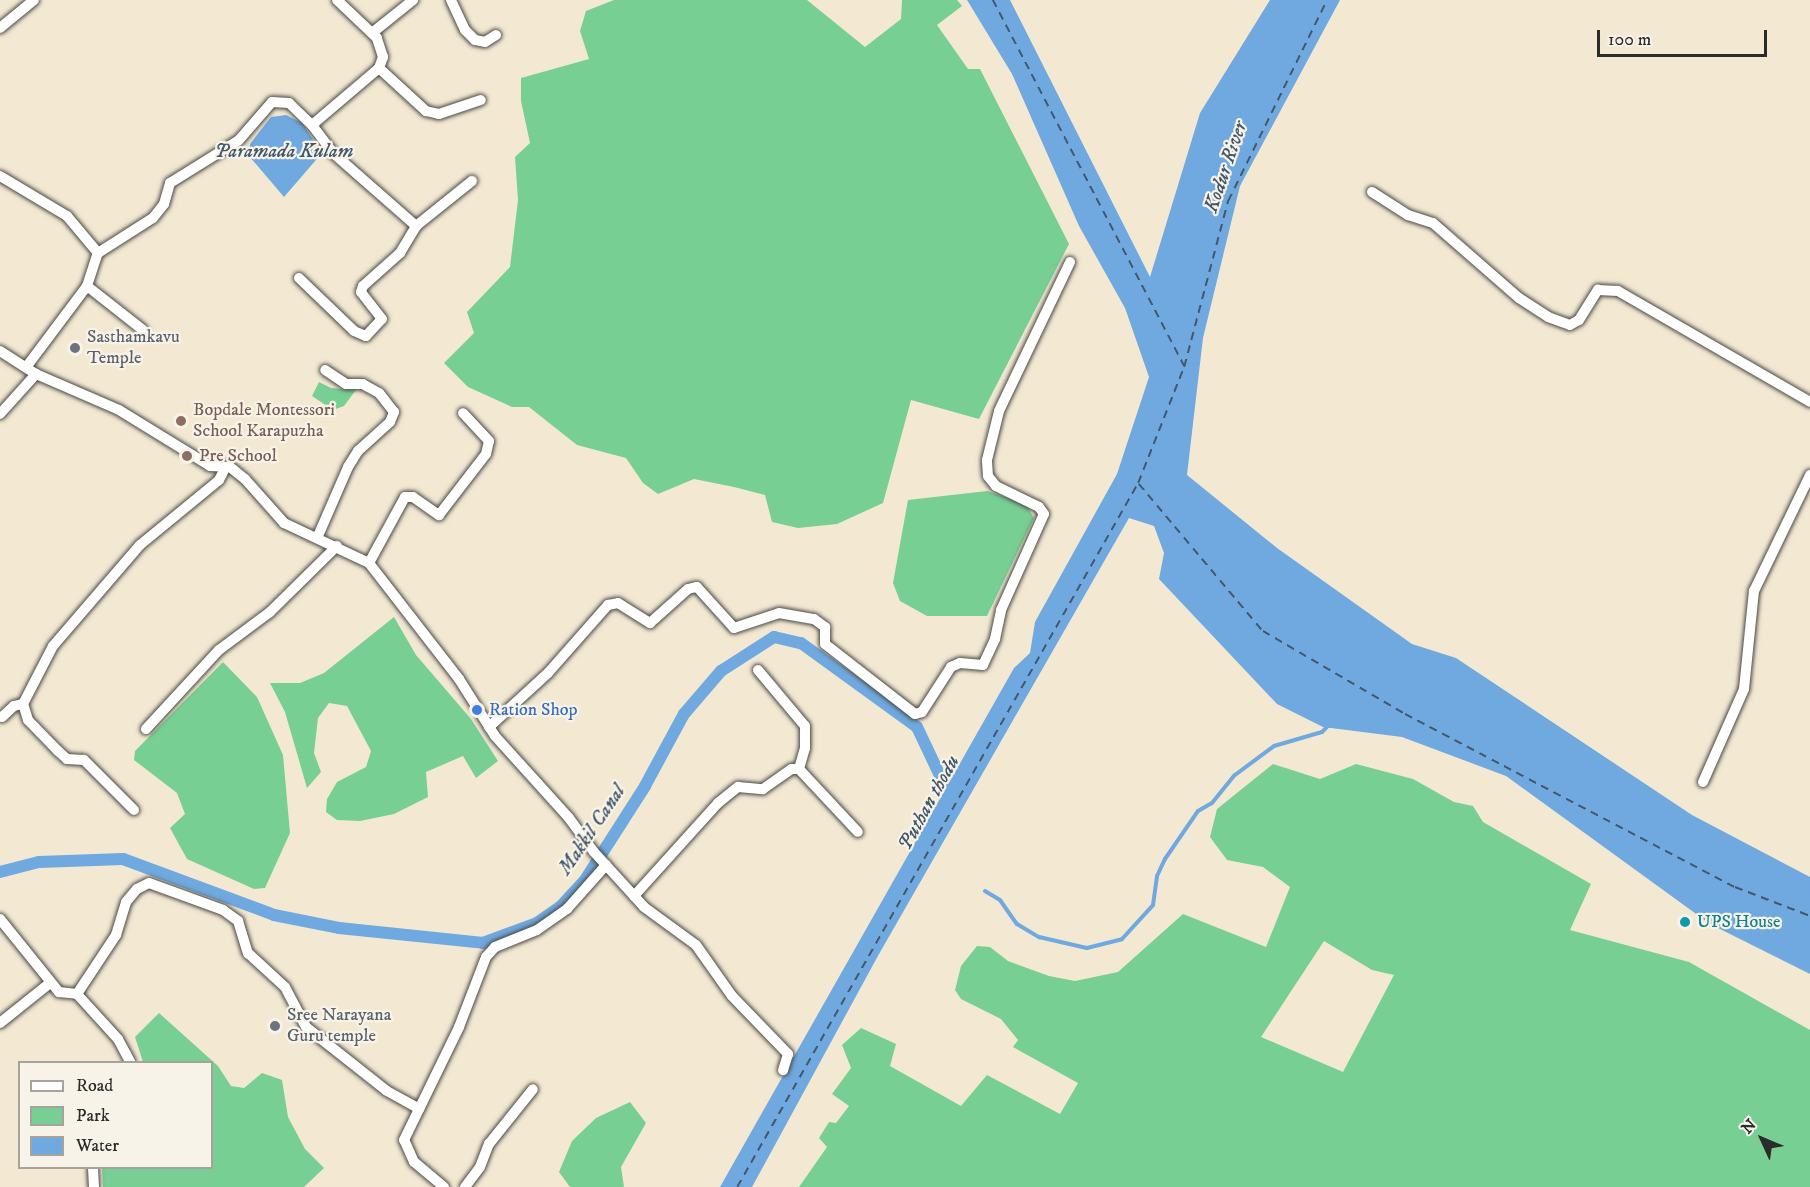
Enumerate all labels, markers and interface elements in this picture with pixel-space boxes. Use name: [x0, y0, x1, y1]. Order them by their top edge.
scale bar: [1600, 18, 1770, 56]
text: 100 m: [1608, 29, 1651, 51]
water label: Kodur River: [1199, 118, 1253, 216]
water label: Paramada Kulam: [215, 139, 353, 163]
place label: Sasthamkavu Temple: [87, 327, 180, 370]
marker: Sasthamkavu Temple: [68, 341, 82, 355]
place label: Bopdale Montessori School Karapuzha: [193, 400, 335, 442]
marker: Bopdale Montessori School Karapuzha: [174, 414, 188, 428]
place label: Pre School: [199, 445, 277, 467]
marker: Pre School: [180, 449, 194, 463]
place label: Ration Shop: [489, 699, 578, 721]
marker: Ration Shop: [470, 703, 484, 717]
water label: Puthan thodu: [893, 751, 965, 855]
water label: Makkil Canal: [553, 781, 631, 879]
place label: UPS House: [1697, 911, 1780, 933]
marker: UPS House: [1678, 915, 1692, 929]
place label: Sree Narayana Guru temple: [287, 1005, 391, 1048]
marker: Sree Narayana Guru temple: [268, 1019, 282, 1033]
legend: [18, 1061, 213, 1169]
text: Road: [76, 1075, 113, 1097]
text: Park: [76, 1105, 110, 1127]
north arrow: [1732, 1109, 1792, 1169]
text: N: [1737, 1115, 1761, 1138]
text: Water: [76, 1135, 119, 1157]

